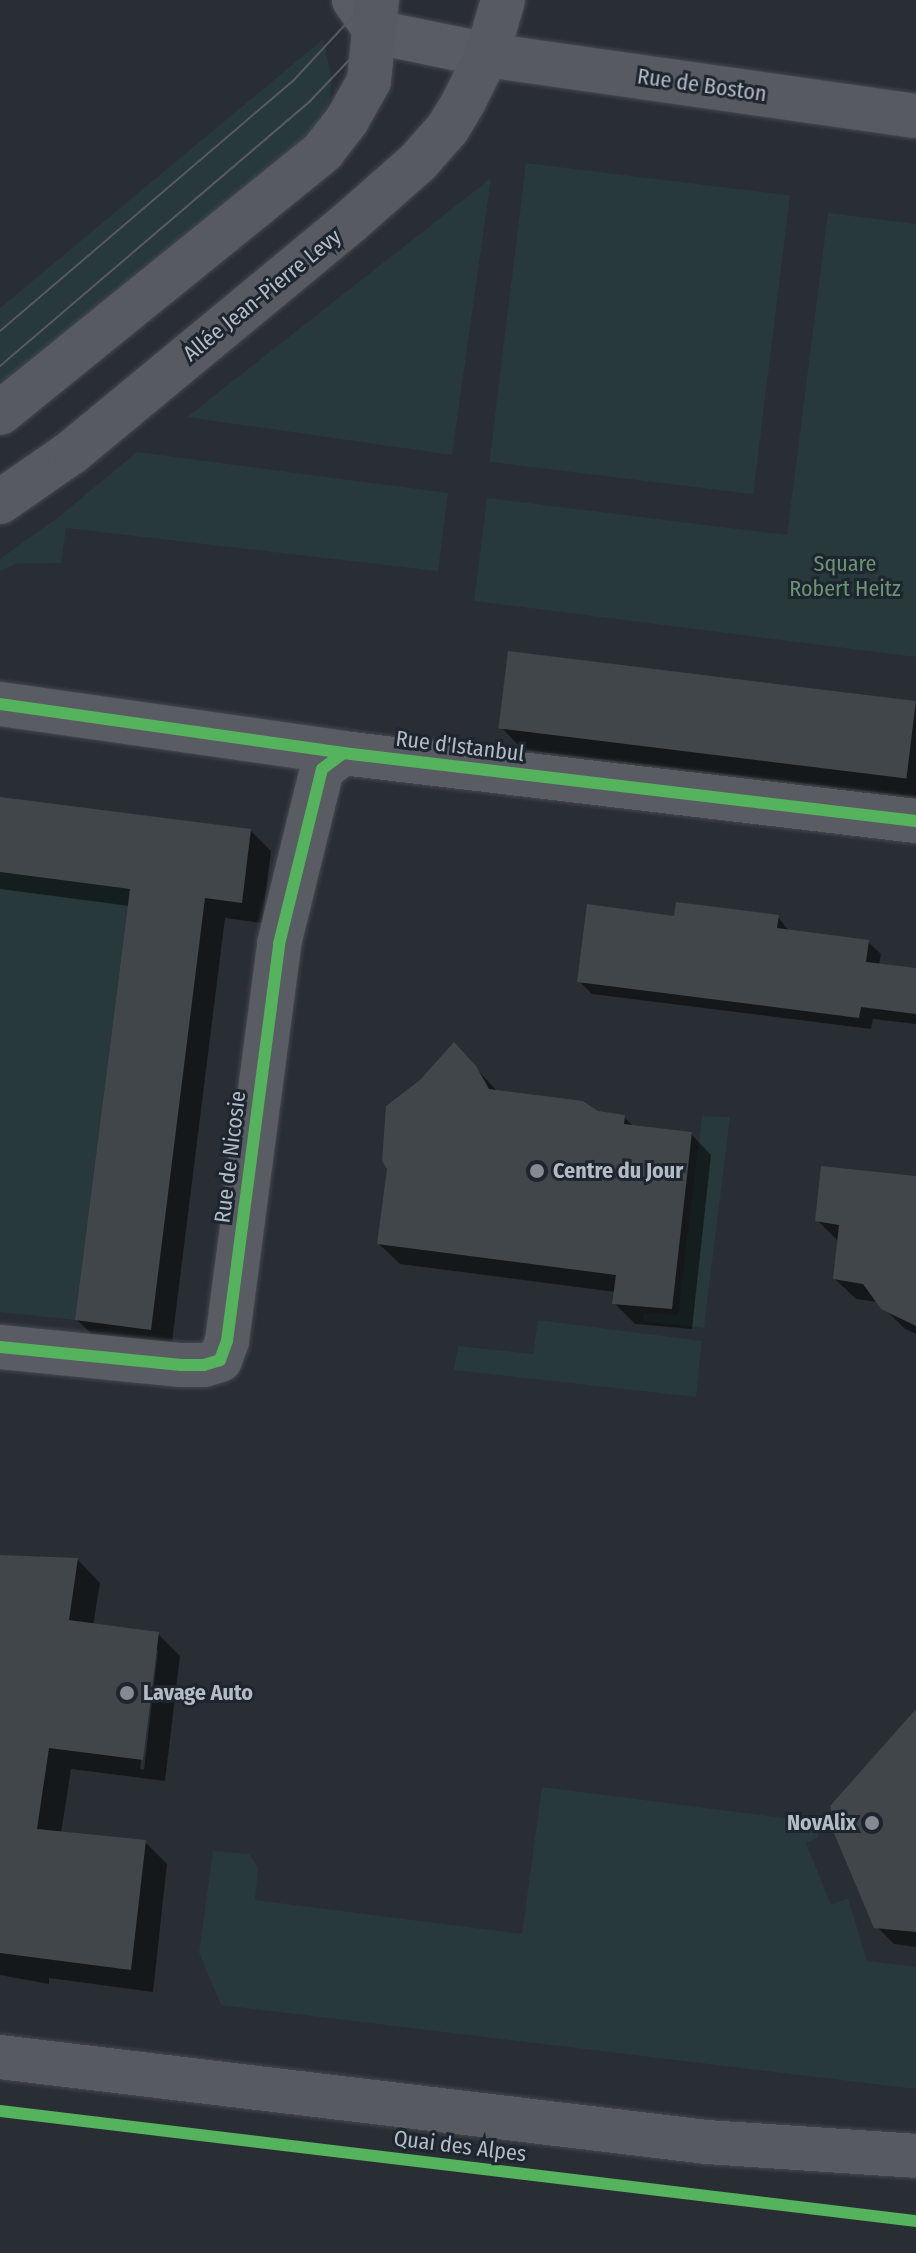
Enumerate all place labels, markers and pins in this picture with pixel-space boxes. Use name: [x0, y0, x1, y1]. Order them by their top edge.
place label: Centre du Jour: [553, 1158, 683, 1184]
marker: Centre du Jour: [528, 1162, 546, 1180]
place label: Lavage Auto: [143, 1680, 253, 1706]
marker: Lavage Auto: [118, 1684, 136, 1702]
place label: NovAlix: [787, 1810, 856, 1836]
marker: NovAlix: [863, 1814, 881, 1832]

